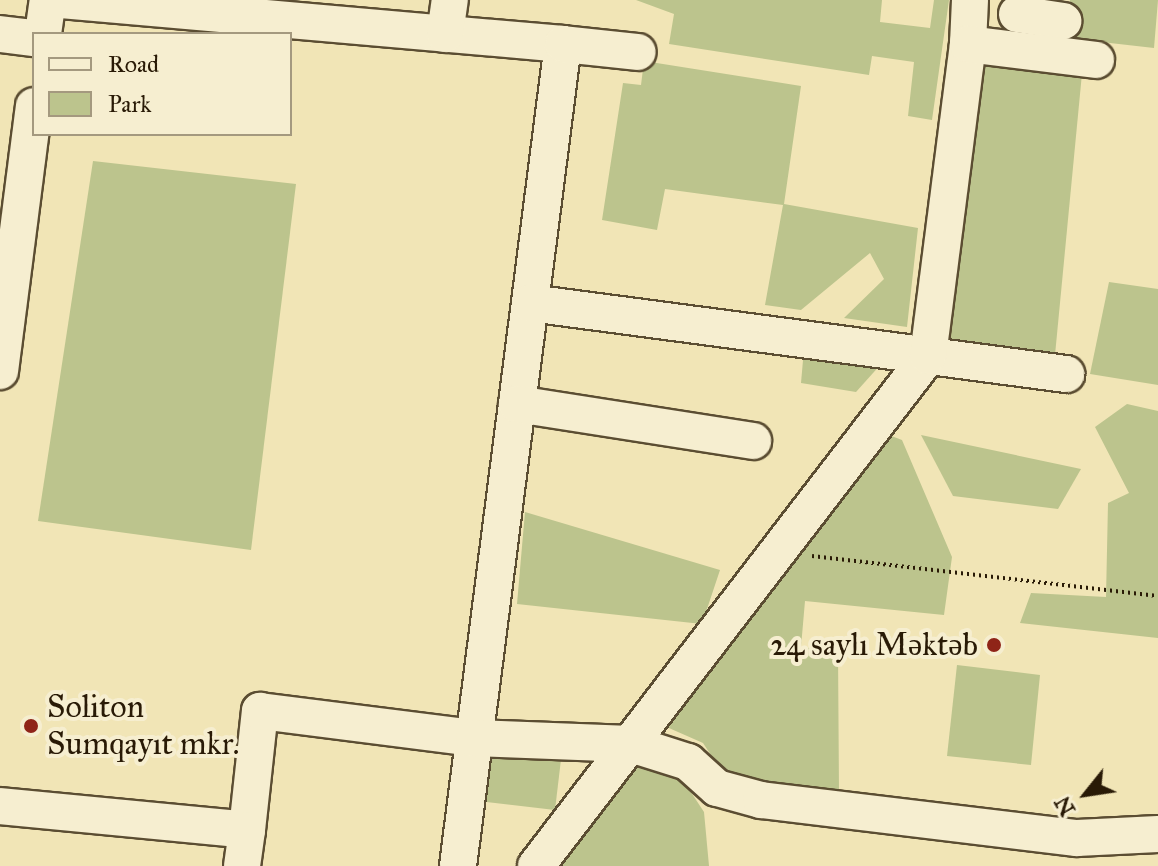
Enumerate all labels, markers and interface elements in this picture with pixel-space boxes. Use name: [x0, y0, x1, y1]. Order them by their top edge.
legend: [32, 32, 292, 136]
text: Road: [108, 49, 159, 79]
text: Park: [108, 89, 151, 119]
place label: 24 saylı Məktəb: [770, 626, 978, 664]
marker: 24 saylı Məktəb: [985, 636, 1003, 654]
place label: Soliton Sumqayıt mkr.: [47, 689, 239, 764]
marker: Soliton Sumqayıt mkr.: [22, 717, 40, 735]
north arrow: [1046, 754, 1126, 834]
text: N: [1048, 791, 1081, 821]

